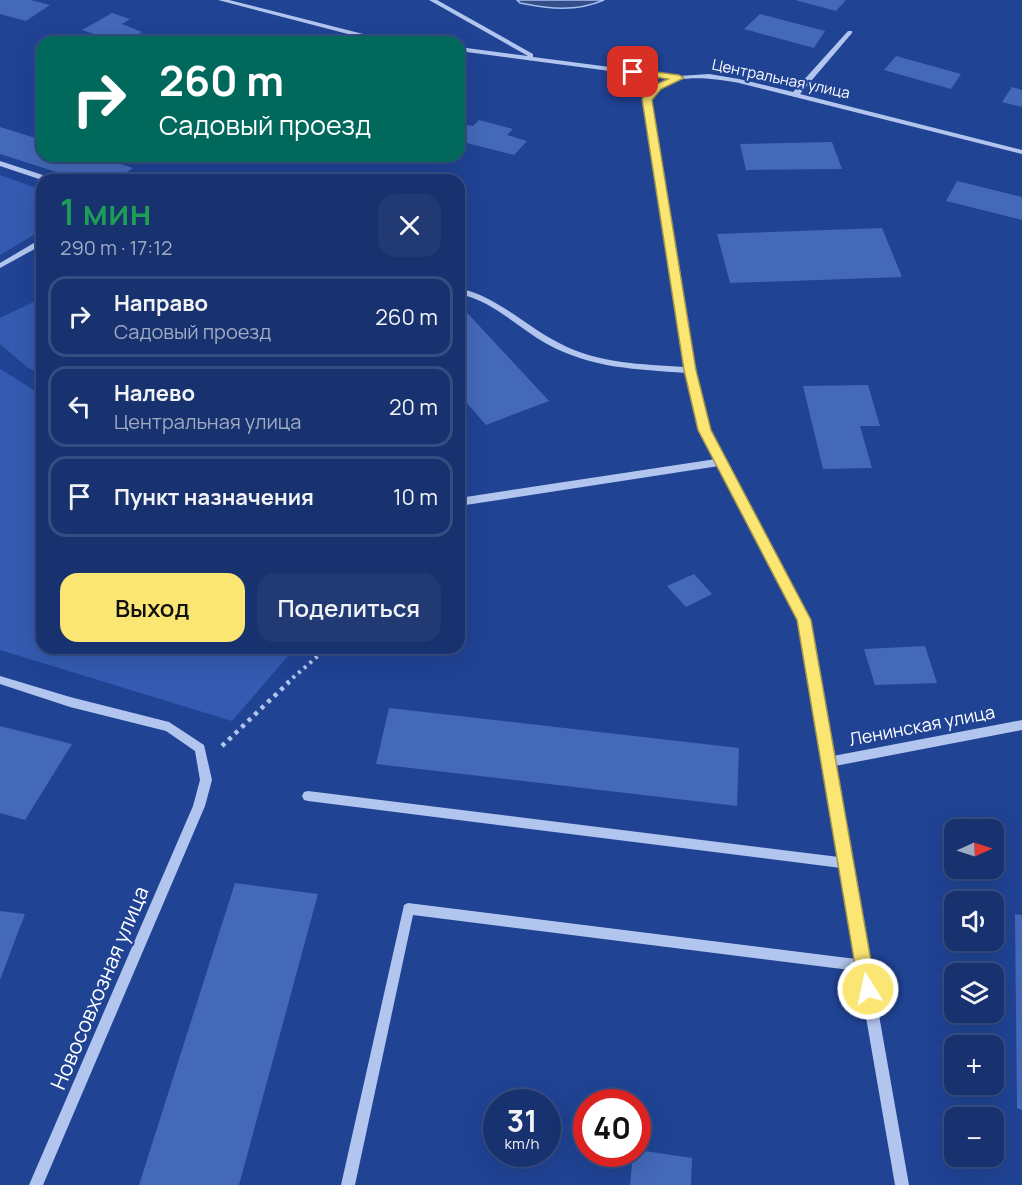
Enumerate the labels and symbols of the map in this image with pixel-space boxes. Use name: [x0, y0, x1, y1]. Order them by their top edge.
pin: [607, 46, 658, 97]
street label: Центральная улица: [710, 54, 852, 103]
street label: Ленинская улица: [847, 699, 997, 751]
north arrow: [944, 819, 1004, 879]
street label: Новосовхозная улица: [44, 882, 155, 1093]
position arrow: [836, 957, 900, 1021]
speed limit sign: 40: [573, 1089, 651, 1167]

